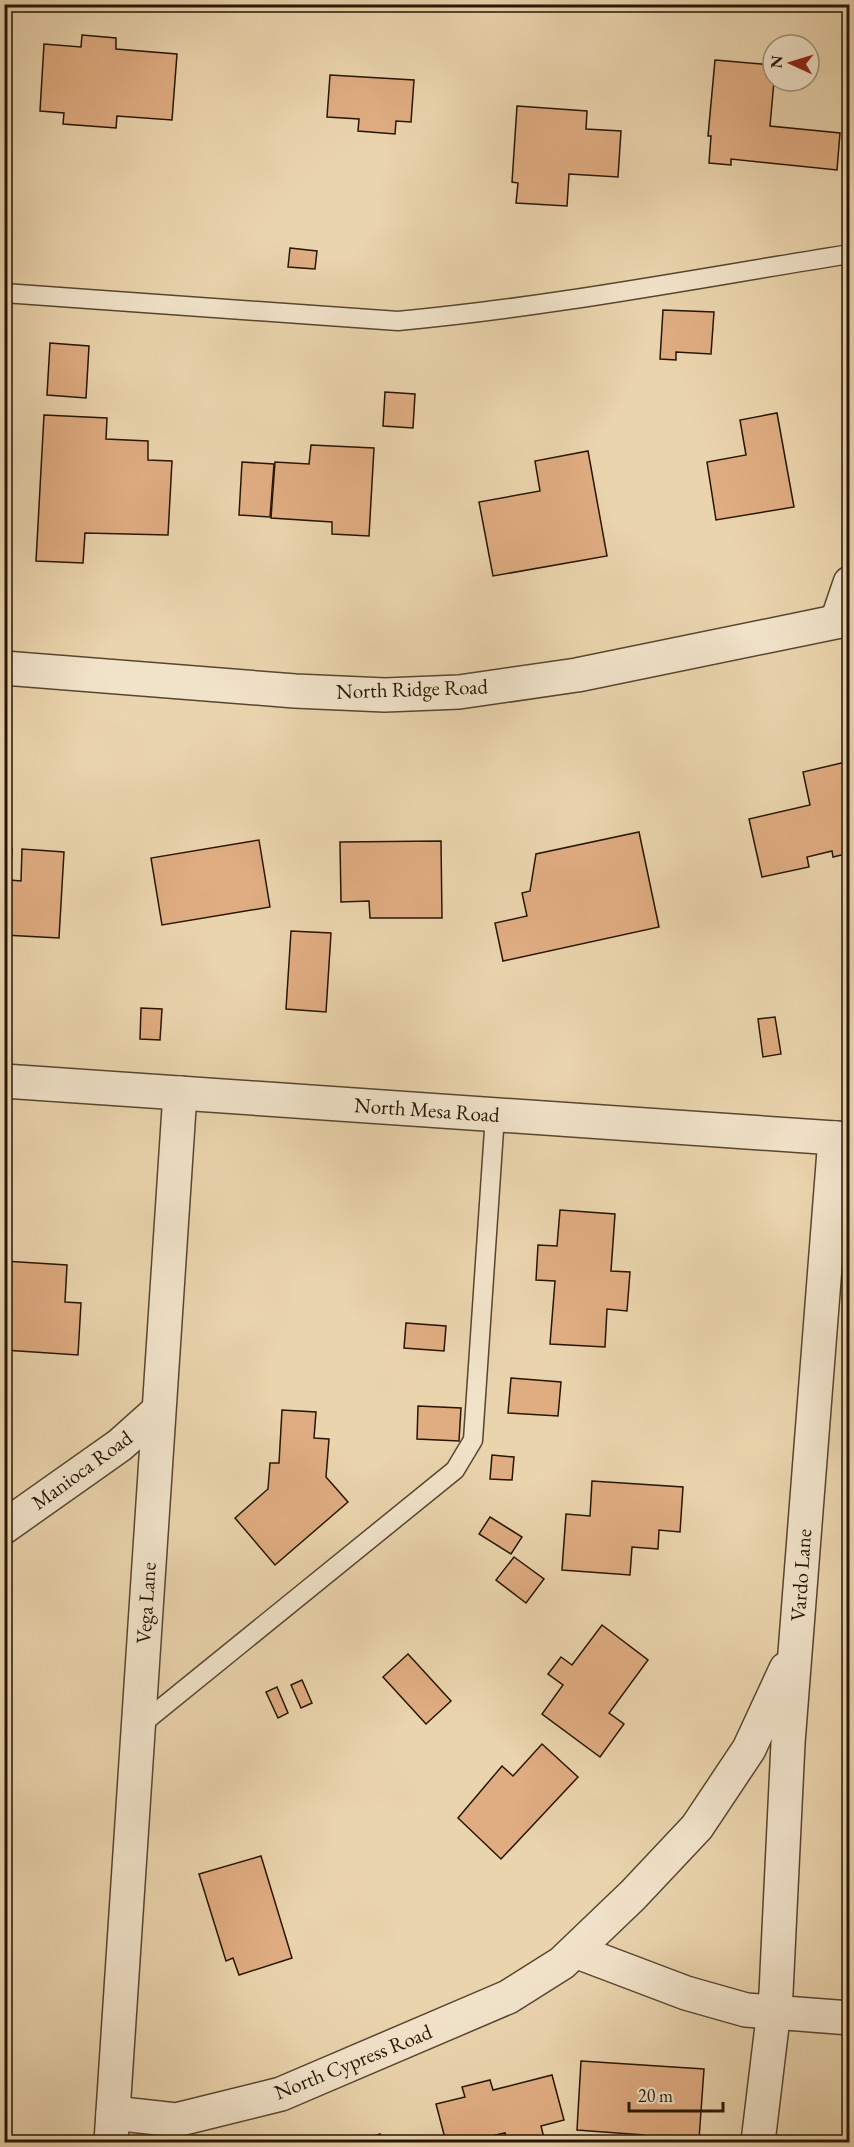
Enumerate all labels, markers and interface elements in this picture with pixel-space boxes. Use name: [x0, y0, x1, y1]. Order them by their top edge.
north arrow: [761, 33, 821, 93]
text: N: [766, 55, 787, 69]
street label: North Ridge Road: [336, 672, 489, 705]
street label: North Mesa Road: [353, 1091, 501, 1128]
street label: Manioca Road: [26, 1424, 138, 1515]
street label: Vardo Lane: [784, 1528, 817, 1622]
street label: Vega Lane: [129, 1561, 162, 1645]
street label: North Cypress Road: [270, 2017, 436, 2105]
scale bar: [629, 2075, 724, 2113]
text: 20 m: [638, 2084, 673, 2107]

